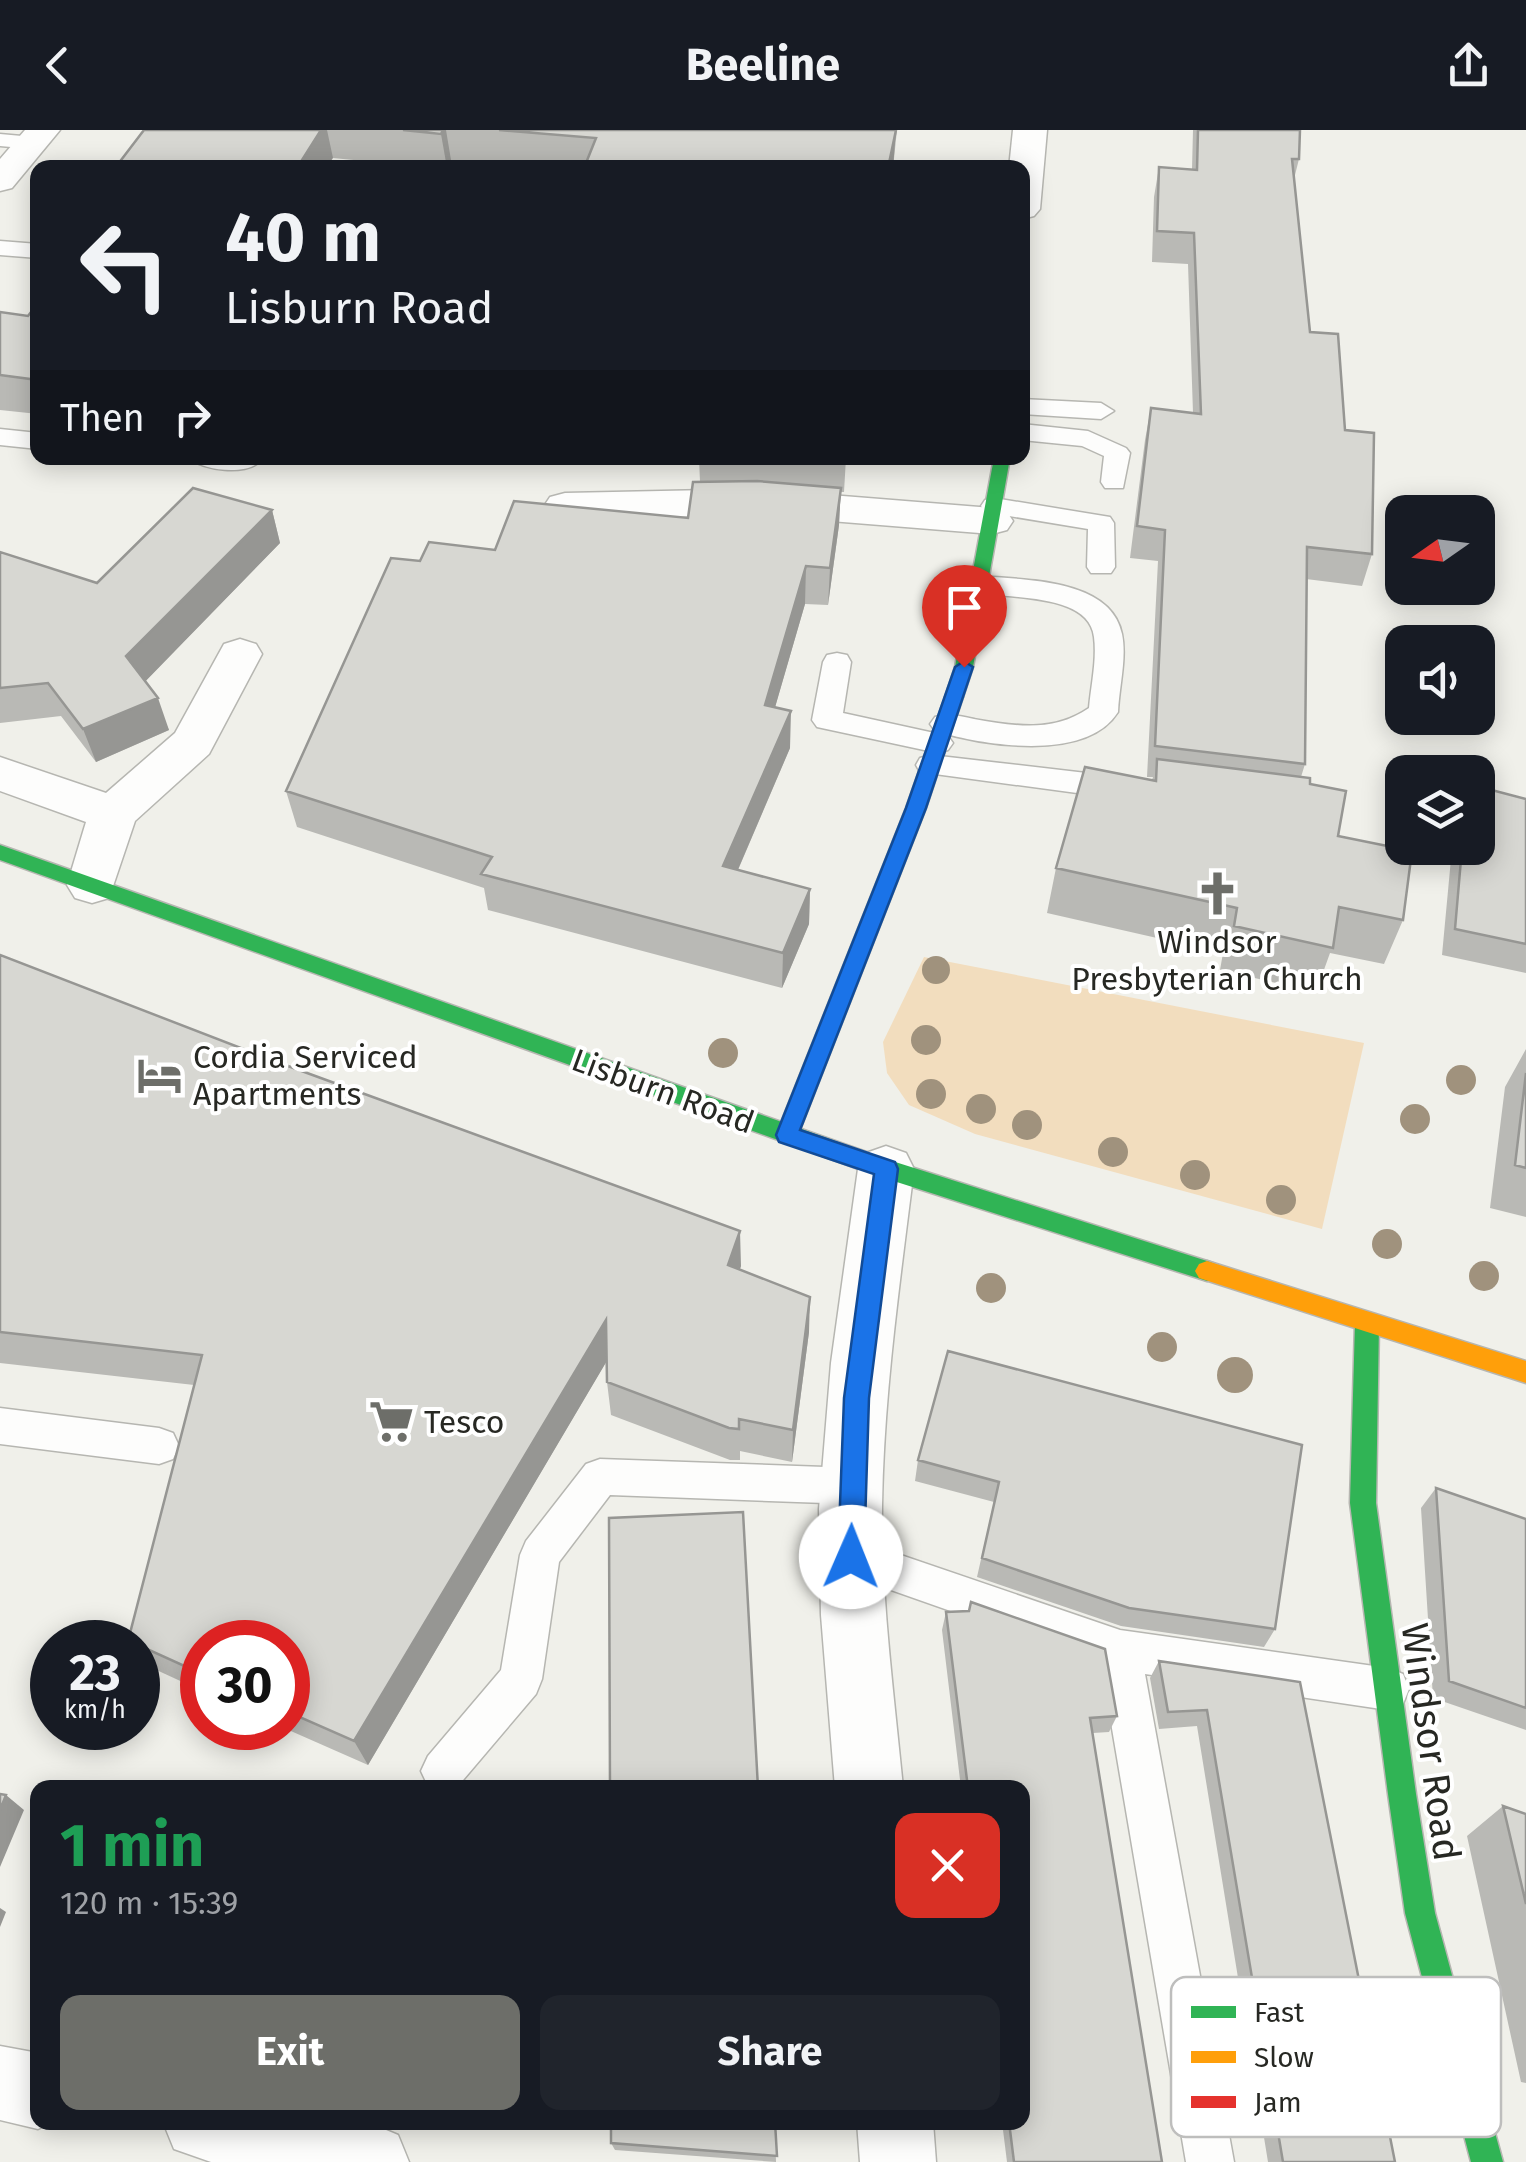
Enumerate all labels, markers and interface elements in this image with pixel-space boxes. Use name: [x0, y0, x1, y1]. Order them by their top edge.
icon: back: [30, 38, 85, 93]
text: Beeline: [686, 38, 840, 92]
icon: share: [1441, 38, 1496, 93]
text: 40 m: [225, 196, 381, 280]
icon: left: [60, 200, 190, 330]
text: Lisburn Road: [225, 281, 493, 335]
icon: right: [165, 390, 220, 445]
text: Then: [60, 395, 145, 441]
north arrow: [1385, 495, 1495, 605]
map controls: [1385, 495, 1495, 865]
pin: [922, 565, 1007, 668]
icon: arrive: [937, 580, 992, 635]
button: sound: [1385, 625, 1495, 735]
button: layers: [1385, 755, 1495, 865]
church icon: Windsor Presbyterian Church: [1193, 870, 1241, 918]
place label: Windsor Presbyterian Church: [1071, 923, 1363, 998]
place label: Cordia Serviced Apartments: [193, 1038, 418, 1113]
street label: Lisburn Road: [567, 1040, 759, 1142]
hotel icon: Cordia Serviced Apartments: [136, 1051, 184, 1099]
supermarket icon: Tesco: [367, 1398, 415, 1446]
place label: Tesco: [424, 1403, 505, 1441]
position arrow: [799, 1505, 903, 1609]
speed limit sign: 30: [180, 1620, 310, 1750]
street label: Windsor Road: [1392, 1620, 1470, 1864]
text: 23: [69, 1643, 121, 1703]
text: km/h: [64, 1695, 126, 1725]
text: 1 min: [60, 1810, 204, 1882]
button: close: [895, 1813, 1000, 1918]
text: 120 m · 15:39: [60, 1884, 238, 1922]
legend: [1171, 1977, 1501, 2137]
button: Exit: [60, 1995, 520, 2110]
button: Share: [540, 1995, 1000, 2110]
text: Fast: [1254, 1996, 1305, 2029]
text: Slow: [1254, 2041, 1314, 2074]
text: Jam: [1254, 2086, 1302, 2119]

